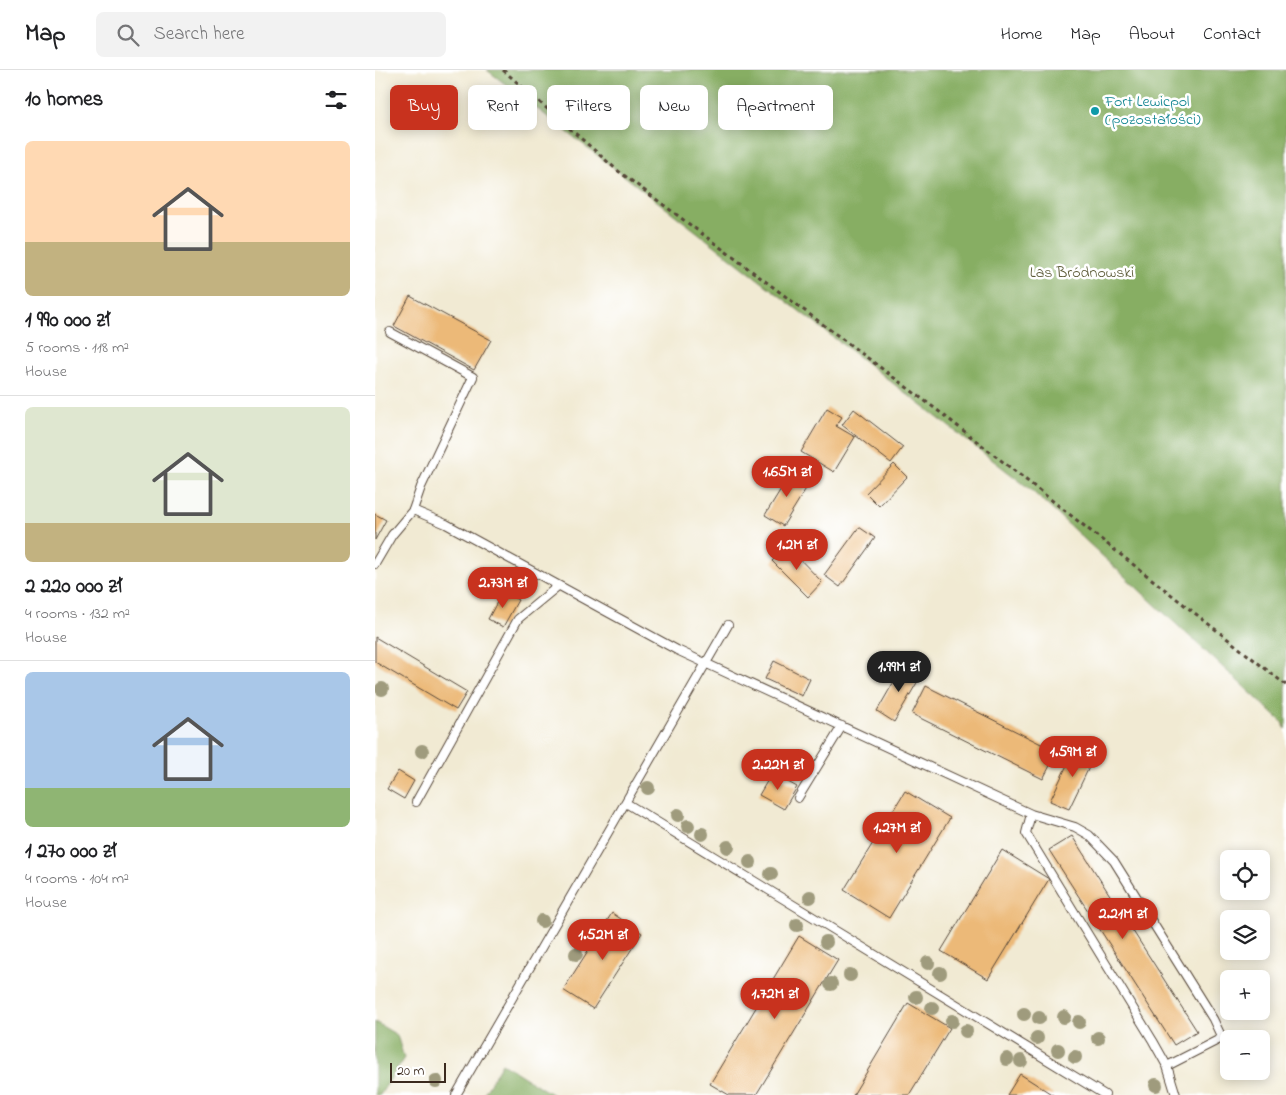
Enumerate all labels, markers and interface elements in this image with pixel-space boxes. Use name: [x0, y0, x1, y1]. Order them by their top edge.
search box: [96, 12, 446, 57]
text: Map: [25, 17, 66, 52]
icon: search: [114, 21, 142, 49]
text: Search here: [154, 21, 245, 48]
text: Home: [1001, 22, 1042, 48]
text: Map: [1070, 22, 1101, 48]
text: About: [1129, 22, 1175, 48]
text: Contact: [1203, 22, 1261, 48]
text: 10 homes: [25, 85, 103, 115]
chip: Buy: [390, 85, 458, 130]
chip: Rent: [468, 85, 537, 130]
chip: Filters: [547, 85, 630, 130]
chip: New: [640, 85, 708, 130]
chip: Apartment: [718, 85, 833, 130]
icon: filters: [322, 86, 350, 114]
place label: Fort Lewicpol (pozostałości): [1104, 90, 1201, 132]
marker: Fort Lewicpol (pozostałości): [1089, 105, 1101, 117]
icon: home: [143, 174, 233, 264]
park label: Las Bródnowski: [1030, 261, 1134, 285]
text: 1 990 000 zł: [25, 306, 110, 336]
text: 5 rooms · 118 m²: [25, 336, 129, 360]
text: House: [25, 360, 67, 384]
icon: home: [143, 439, 233, 529]
pin: 1.65M zł: [735, 456, 839, 498]
text: 1.65M zł: [763, 460, 811, 484]
pin: 1.2M zł: [751, 528, 843, 571]
text: 1.2M zł: [777, 533, 817, 557]
pin: 2.73M zł: [451, 566, 555, 609]
text: 2.73M zł: [479, 571, 527, 595]
text: 2 220 000 zł: [25, 572, 122, 602]
text: 4 rooms · 132 m²: [25, 602, 130, 626]
text: House: [25, 626, 67, 650]
pin: 1.99M zł: [847, 650, 951, 693]
text: 1.99M zł: [878, 655, 920, 679]
icon: home: [143, 704, 233, 794]
pin: 1.59M zł: [1021, 736, 1125, 778]
text: 1.59M zł: [1050, 740, 1096, 764]
pin: 2.22M zł: [726, 748, 830, 791]
text: 2.22M zł: [752, 753, 804, 777]
pin: 1.27M zł: [845, 812, 949, 854]
text: 1.27M zł: [874, 816, 920, 840]
text: 1 270 000 zł: [25, 837, 116, 867]
map controls: [1220, 850, 1270, 1080]
button: locate: [1220, 850, 1270, 900]
text: 4 rooms · 104 m²: [25, 867, 129, 891]
text: House: [25, 891, 67, 915]
pin: 2.21M zł: [1071, 898, 1175, 940]
text: 2.21M zł: [1099, 902, 1147, 926]
button: layers: [1220, 910, 1270, 960]
pin: 1.52M zł: [551, 918, 655, 961]
text: 1.52M zł: [578, 923, 628, 947]
button: +: [1220, 970, 1270, 1020]
pin: 1.72M zł: [723, 978, 827, 1020]
text: 1.72M zł: [752, 982, 798, 1006]
button: −: [1220, 1030, 1270, 1080]
scale bar: [390, 1060, 446, 1083]
text: 20 m: [397, 1061, 424, 1082]

